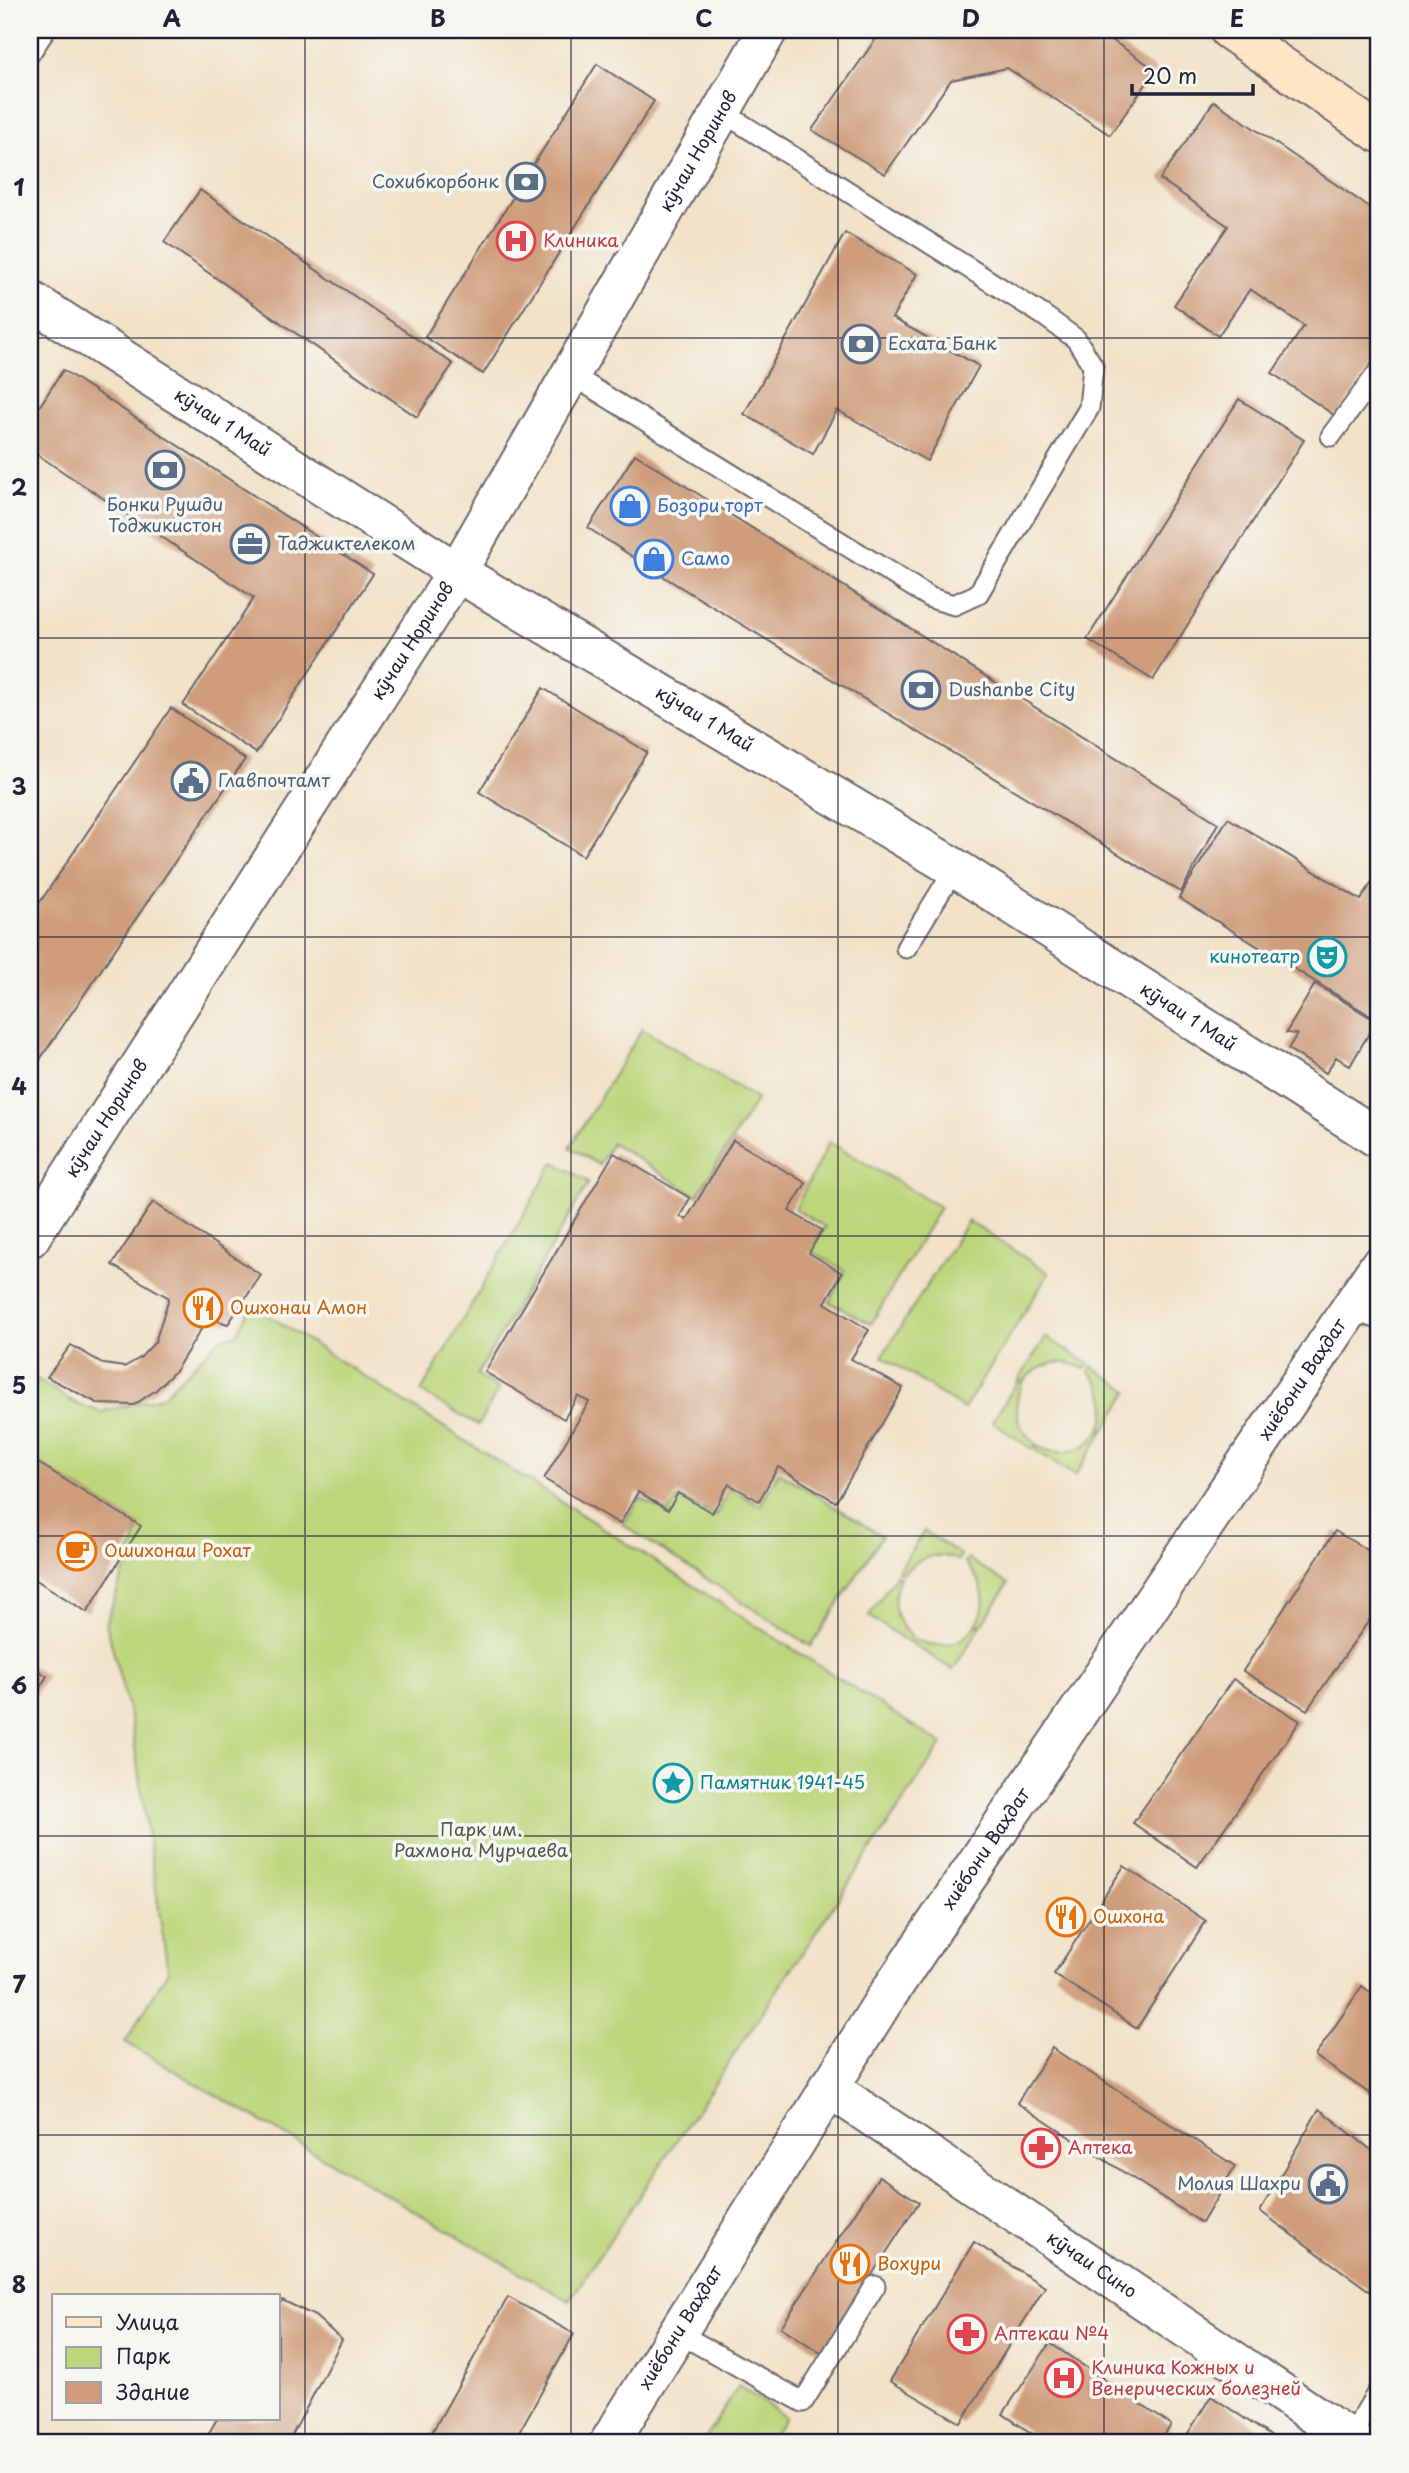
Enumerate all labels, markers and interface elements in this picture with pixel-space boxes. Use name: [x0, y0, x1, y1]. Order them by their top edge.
text: A: [163, 0, 181, 35]
text: B: [430, 0, 446, 35]
text: C: [695, 0, 713, 35]
text: D: [962, 0, 980, 35]
text: E: [1230, 0, 1244, 35]
scale bar: [1132, 52, 1253, 96]
text: 20 m: [1143, 59, 1197, 91]
street label: кӯчаи Норинов: [651, 85, 743, 216]
bank icon: Сохибкорбонк: [505, 161, 547, 203]
place label: Сохибкорбонк: [372, 167, 499, 194]
text: 1: [14, 169, 25, 204]
hospital icon: Клиника: [495, 220, 537, 262]
place label: Клиника: [543, 226, 619, 253]
bank icon: Есхата Банк: [840, 323, 882, 365]
place label: Есхата Банк: [888, 329, 997, 356]
street label: кӯчаи 1 Май: [170, 380, 277, 462]
bank icon: Бонки Рушди Тоджикистон: [144, 449, 186, 491]
text: 2: [11, 469, 27, 504]
shop icon: Бозори торт: [609, 485, 651, 527]
place label: Бонки Рушди Тоджикистон: [107, 490, 223, 538]
place label: Бозори торт: [657, 491, 763, 518]
office icon: Таджиктелеком: [229, 523, 271, 565]
place label: Таджиктелеком: [277, 529, 416, 556]
shop icon: Само: [633, 538, 675, 580]
place label: Само: [681, 544, 730, 571]
street label: кӯчаи Норинов: [363, 576, 459, 705]
bank icon: Dushanbe City: [900, 669, 942, 711]
place label: Dushanbe City: [948, 675, 1075, 702]
street label: кӯчаи 1 Май: [651, 678, 759, 757]
public building icon: Главпочтамт: [170, 760, 212, 802]
place label: Главпочтамт: [218, 766, 330, 793]
text: 3: [11, 768, 27, 803]
theatre icon: кинотеатр: [1306, 936, 1348, 978]
place label: кинотеатр: [1209, 942, 1300, 969]
street label: кӯчаи 1 Май: [1135, 975, 1242, 1057]
street label: кӯчаи Норинов: [57, 1053, 153, 1182]
text: 4: [11, 1068, 27, 1103]
restaurant icon: Ошхонаи Амон: [182, 1287, 224, 1329]
place label: Ошхонаи Амон: [230, 1293, 367, 1320]
street label: хиёбони Ваҳдат: [1251, 1312, 1353, 1445]
text: 5: [12, 1367, 26, 1402]
cafe icon: Ошихонаи Рохат: [56, 1530, 98, 1572]
place label: Ошихонаи Рохат: [104, 1536, 252, 1563]
text: 6: [11, 1667, 27, 1702]
place icon: Памятник 1941-45: [652, 1762, 694, 1804]
place label: Памятник 1941-45: [700, 1768, 865, 1795]
street label: хиёбони Ваҳдат: [934, 1781, 1036, 1914]
park label: Парк им. Рахмона Мурчаева: [394, 1815, 569, 1863]
restaurant icon: Ошхона: [1045, 1896, 1087, 1938]
place label: Ошхона: [1093, 1902, 1165, 1929]
text: 7: [12, 1966, 26, 2001]
pharmacy icon: Аптека: [1020, 2127, 1062, 2169]
place label: Аптека: [1068, 2133, 1133, 2160]
public building icon: Молия Шахри: [1307, 2163, 1349, 2205]
place label: Молия Шахри: [1177, 2169, 1301, 2196]
street label: кӯчаи Сино: [1042, 2223, 1143, 2304]
restaurant icon: Вохури: [829, 2243, 871, 2285]
place label: Вохури: [877, 2249, 941, 2276]
street label: хиёбони Ваҳдат: [631, 2259, 729, 2394]
text: 8: [12, 2266, 26, 2301]
legend: [52, 2294, 280, 2420]
text: Улица: [116, 2305, 179, 2337]
pharmacy icon: Аптекаи №4: [946, 2313, 988, 2355]
place label: Аптекаи №4: [994, 2319, 1109, 2346]
text: Парк: [116, 2339, 171, 2371]
place label: Клиника Кожных и Венерических болезней: [1091, 2353, 1301, 2401]
hospital icon: Клиника Кожных и Венерических болезней: [1043, 2357, 1085, 2399]
text: Здание: [116, 2375, 190, 2407]

